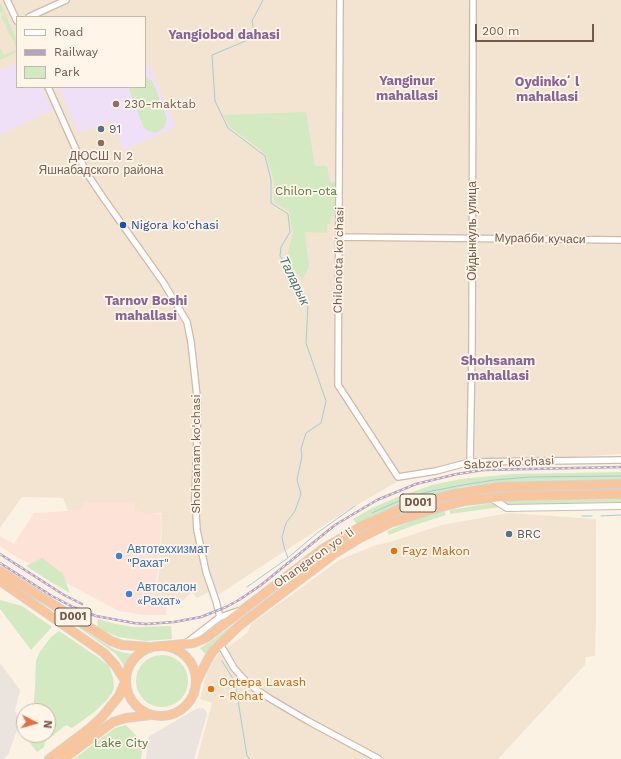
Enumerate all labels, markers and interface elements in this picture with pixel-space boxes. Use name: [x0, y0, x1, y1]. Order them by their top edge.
legend: [16, 16, 146, 88]
scale bar: [477, 16, 596, 42]
text: 200 m: [482, 24, 519, 38]
text: Road: [54, 25, 83, 39]
district label: Yangiobod dahasi: [168, 27, 280, 43]
text: Railway: [54, 45, 98, 59]
text: Park: [54, 65, 80, 79]
district label: Yanginur mahallasi: [376, 73, 438, 104]
district label: Oydinkoʻl mahallasi: [515, 74, 579, 105]
place label: 230-maktab: [124, 97, 196, 111]
marker: 230-maktab: [111, 99, 121, 109]
place label: 91: [109, 122, 121, 136]
marker: 91: [96, 124, 106, 134]
marker: ДЮСШ N 2 Яшнабадского района: [96, 138, 106, 148]
place label: ДЮСШ N 2 Яшнабадского района: [39, 149, 163, 177]
street label: Ойдынкуль улица: [465, 181, 479, 281]
park label: Chilon-ota: [275, 184, 337, 198]
street label: Chilonota ko'chasi: [331, 207, 347, 313]
place label: Nigora ko'chasi: [131, 218, 219, 232]
marker: Nigora ko'chasi: [118, 220, 128, 230]
street label: Мурабби кучаси: [494, 231, 586, 247]
water label: Таларык: [276, 254, 312, 308]
district label: Tarnov Boshi mahallasi: [105, 293, 187, 324]
district label: Shohsanam mahallasi: [461, 353, 535, 384]
street label: Shohsanam ko'chasi: [189, 394, 203, 514]
street label: Sabzor ko'chasi: [463, 453, 555, 473]
road number: D001: [400, 494, 436, 512]
street label: Ohangaron yoʻli: [271, 525, 357, 591]
place label: BRC: [517, 527, 541, 541]
marker: BRC: [504, 529, 514, 539]
place label: Автотеххизмат "Рахат": [127, 542, 209, 570]
place label: Fayz Makon: [402, 544, 470, 558]
marker: Fayz Makon: [389, 546, 399, 556]
marker: Автотеххизмат "Рахат": [114, 551, 124, 561]
place label: Автосалон «Рахат»: [137, 580, 196, 608]
marker: Автосалон «Рахат»: [124, 589, 134, 599]
road number: D001: [55, 608, 91, 626]
place label: Oqtepa Lavash - Rohat: [219, 675, 306, 703]
marker: Oqtepa Lavash - Rohat: [206, 684, 216, 694]
north arrow: [16, 703, 56, 743]
text: N: [41, 719, 54, 729]
park label: Lake City: [94, 736, 148, 750]

